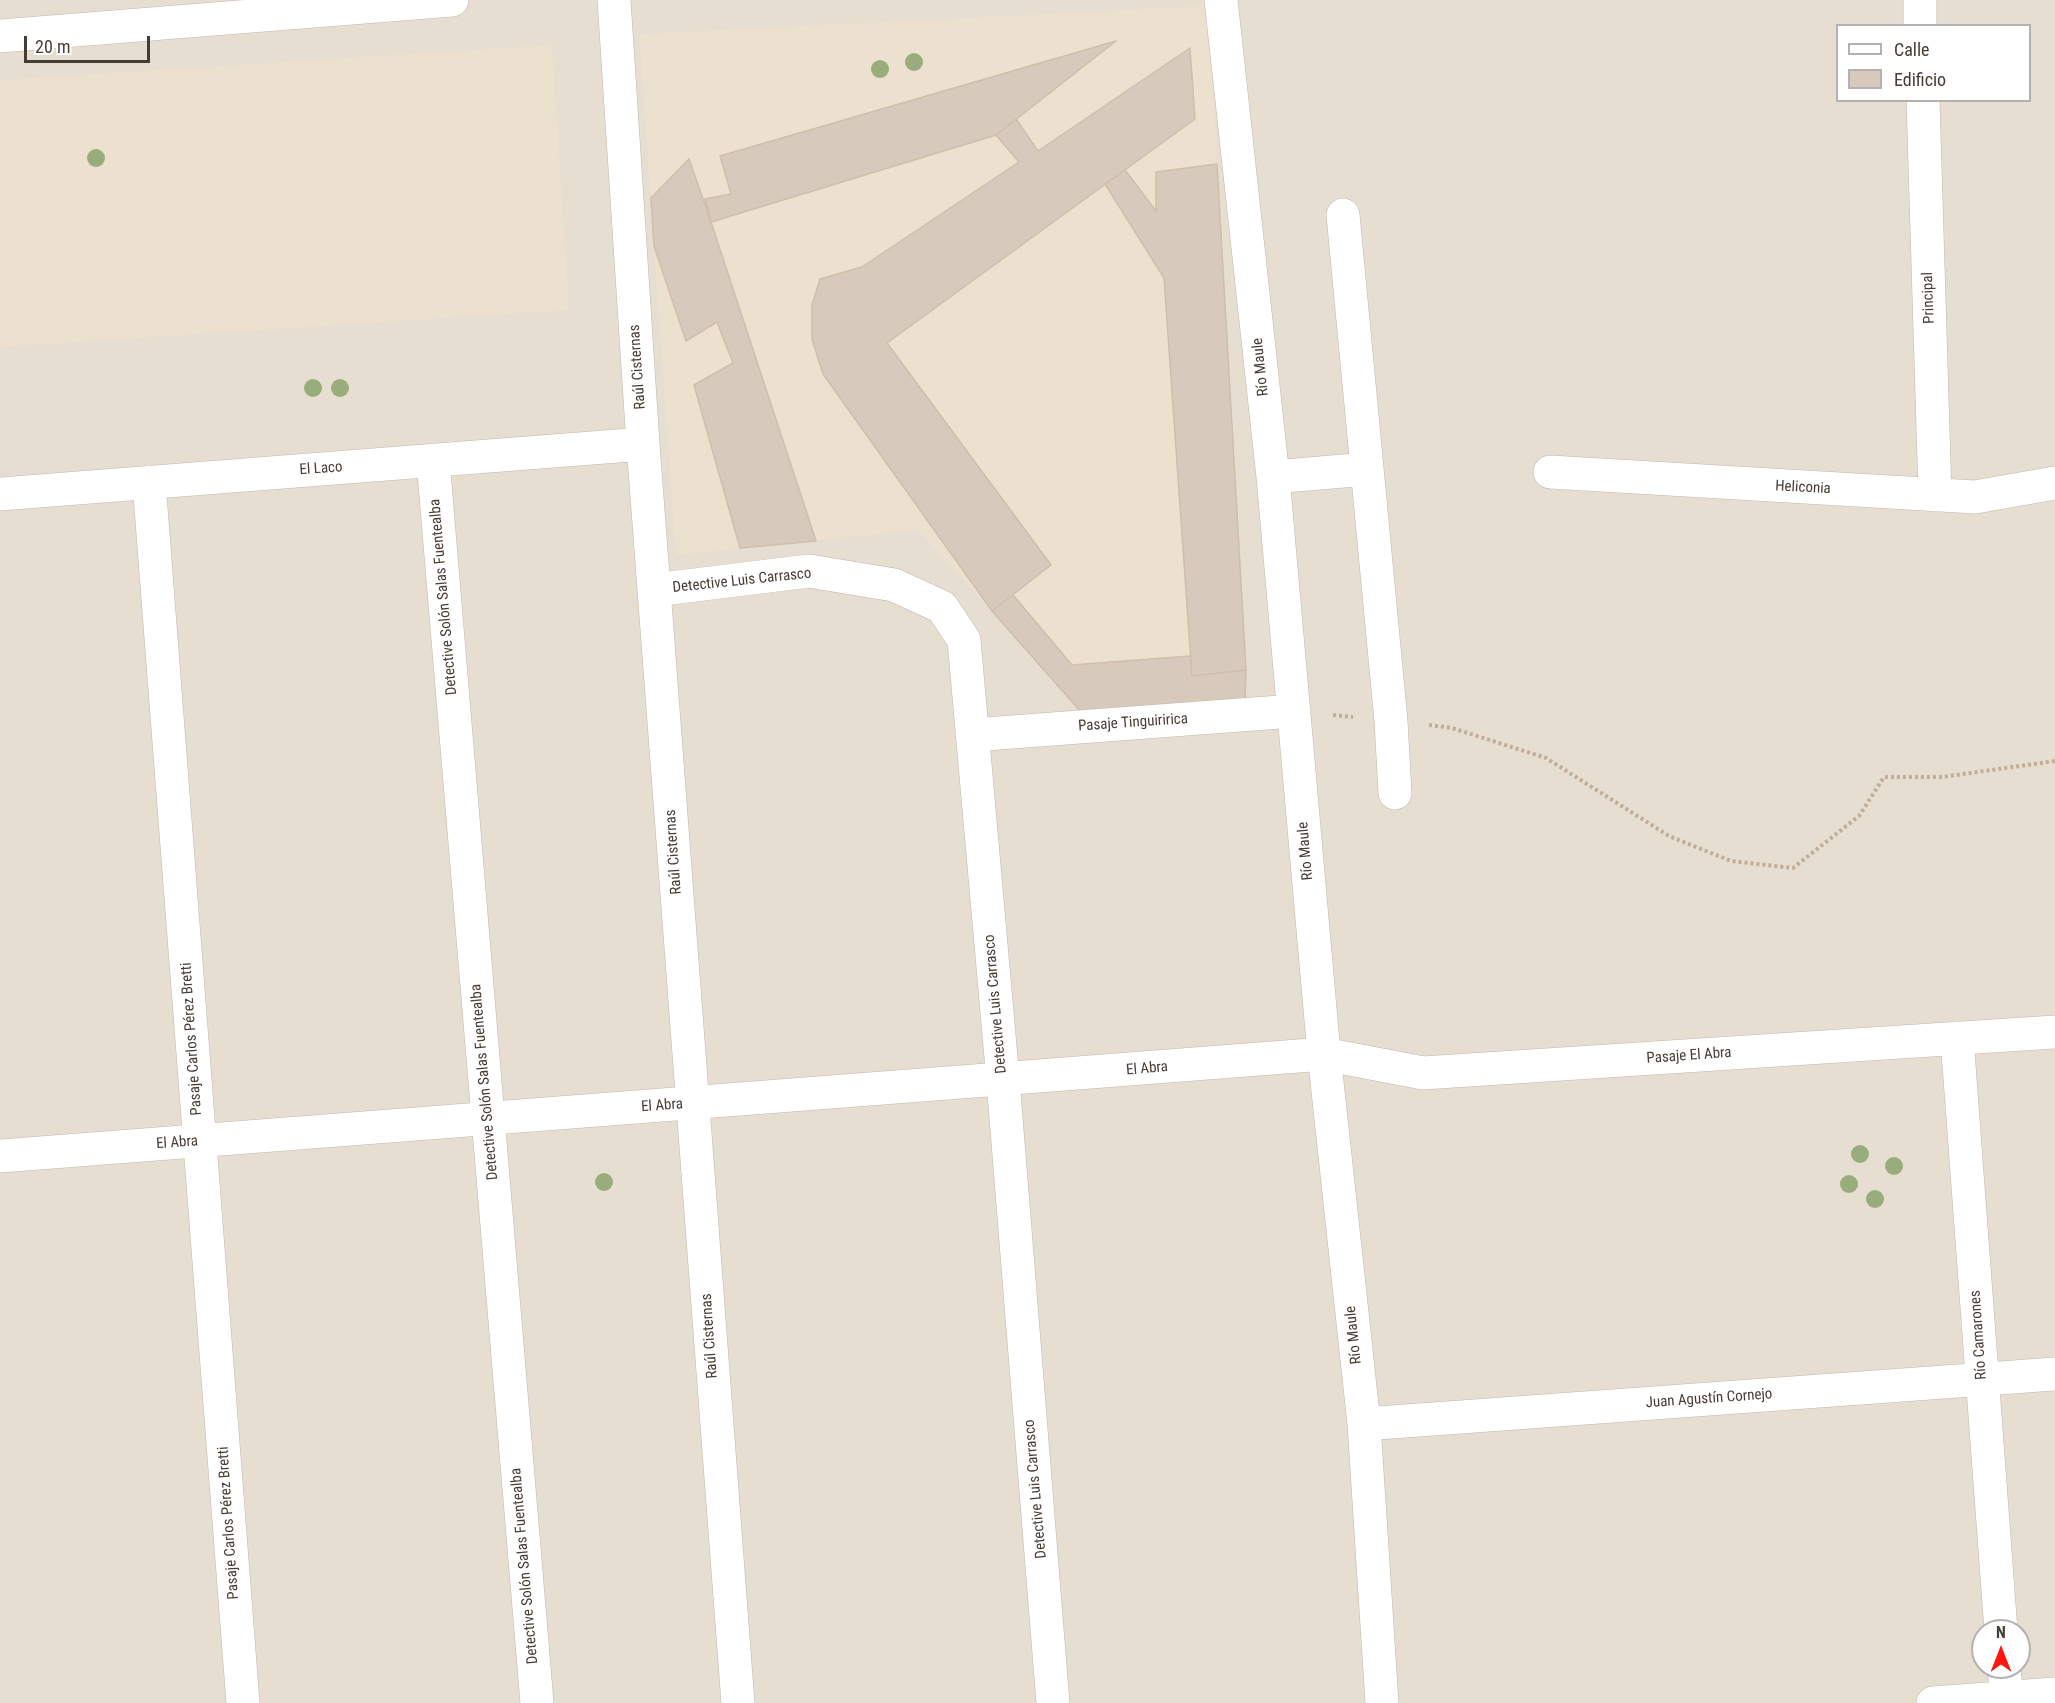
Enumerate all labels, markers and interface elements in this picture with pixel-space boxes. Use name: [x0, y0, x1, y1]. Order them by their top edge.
scale bar: [27, 24, 153, 62]
legend: [1836, 24, 2031, 102]
text: 20 m: [35, 36, 70, 57]
text: Calle: [1894, 39, 1930, 60]
text: Edificio: [1894, 69, 1946, 90]
street label: Principal: [1919, 272, 1939, 324]
street label: Raúl Cisternas: [626, 324, 650, 410]
street label: Río Maule: [1249, 337, 1273, 397]
street label: El Laco: [299, 459, 343, 479]
street label: Heliconia: [1775, 478, 1831, 498]
street label: Detective Solón Salas Fuentealba: [426, 498, 462, 696]
street label: Detective Luis Carrasco: [672, 565, 812, 597]
street label: Pasaje Tinguiririca: [1077, 710, 1189, 736]
street label: Raúl Cisternas: [662, 809, 686, 895]
street label: Río Maule: [1294, 821, 1318, 881]
street label: Detective Luis Carrasco: [981, 934, 1011, 1074]
street label: Pasaje Carlos Pérez Bretti: [178, 962, 206, 1116]
street label: Detective Solón Salas Fuentealba: [467, 983, 503, 1181]
street label: Pasaje El Abra: [1646, 1044, 1732, 1068]
street label: El Abra: [1125, 1058, 1169, 1080]
street label: El Abra: [640, 1096, 684, 1116]
street label: El Abra: [155, 1133, 199, 1153]
street label: Río Camarones: [1967, 1290, 1991, 1380]
street label: Raúl Cisternas: [698, 1293, 722, 1379]
street label: Río Maule: [1342, 1305, 1366, 1365]
street label: Juan Agustín Cornejo: [1645, 1386, 1773, 1412]
street label: Detective Luis Carrasco: [1021, 1419, 1051, 1559]
street label: Pasaje Carlos Pérez Bretti: [215, 1446, 243, 1600]
street label: Detective Solón Salas Fuentealba: [507, 1467, 543, 1665]
north arrow: [1971, 1619, 2031, 1679]
text: N: [1996, 1623, 2006, 1642]

